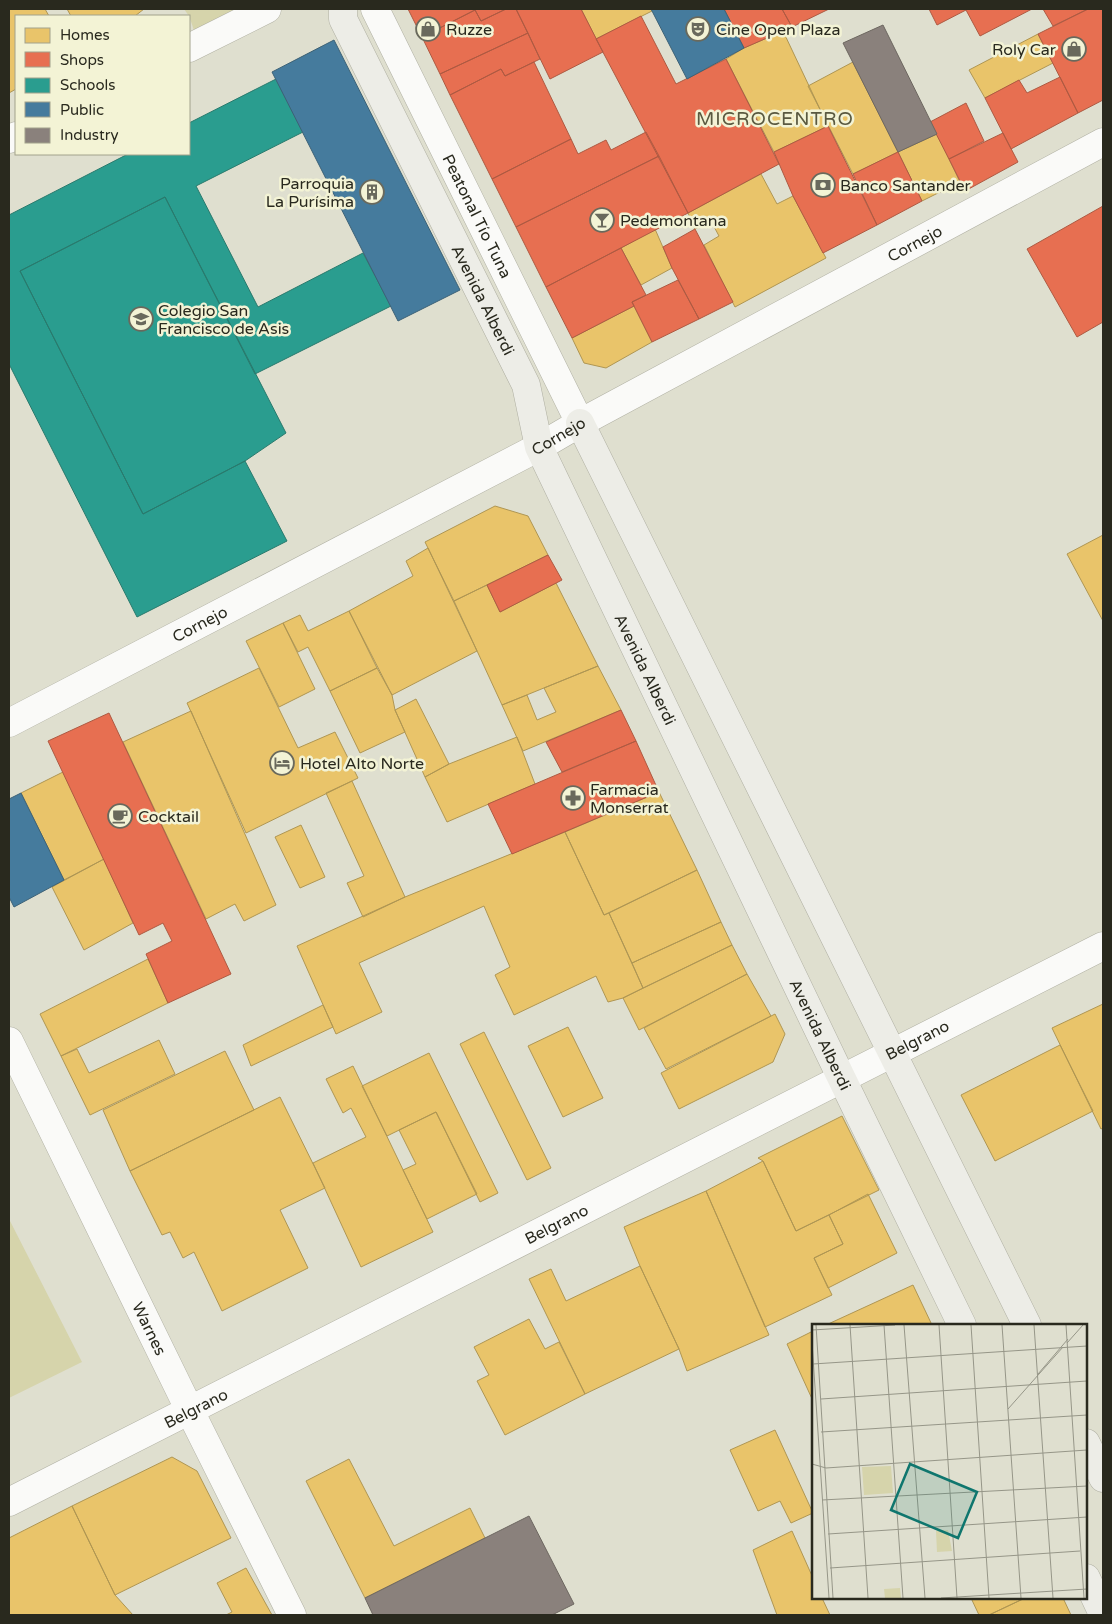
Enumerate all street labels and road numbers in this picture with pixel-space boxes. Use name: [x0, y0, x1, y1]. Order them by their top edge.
street label: Peatonal Tío Tuna: [438, 151, 516, 282]
street label: Cornejo: [884, 221, 946, 267]
street label: Avenida Alberdi: [447, 242, 518, 359]
street label: Cornejo: [528, 413, 590, 460]
street label: Cornejo: [169, 602, 231, 647]
street label: Avenida Alberdi: [610, 611, 680, 728]
street label: Avenida Alberdi: [785, 976, 855, 1094]
street label: Belgrano: [882, 1016, 953, 1065]
street label: Belgrano: [522, 1200, 592, 1249]
street label: Warnes: [127, 1299, 170, 1359]
street label: Belgrano: [161, 1384, 231, 1433]

